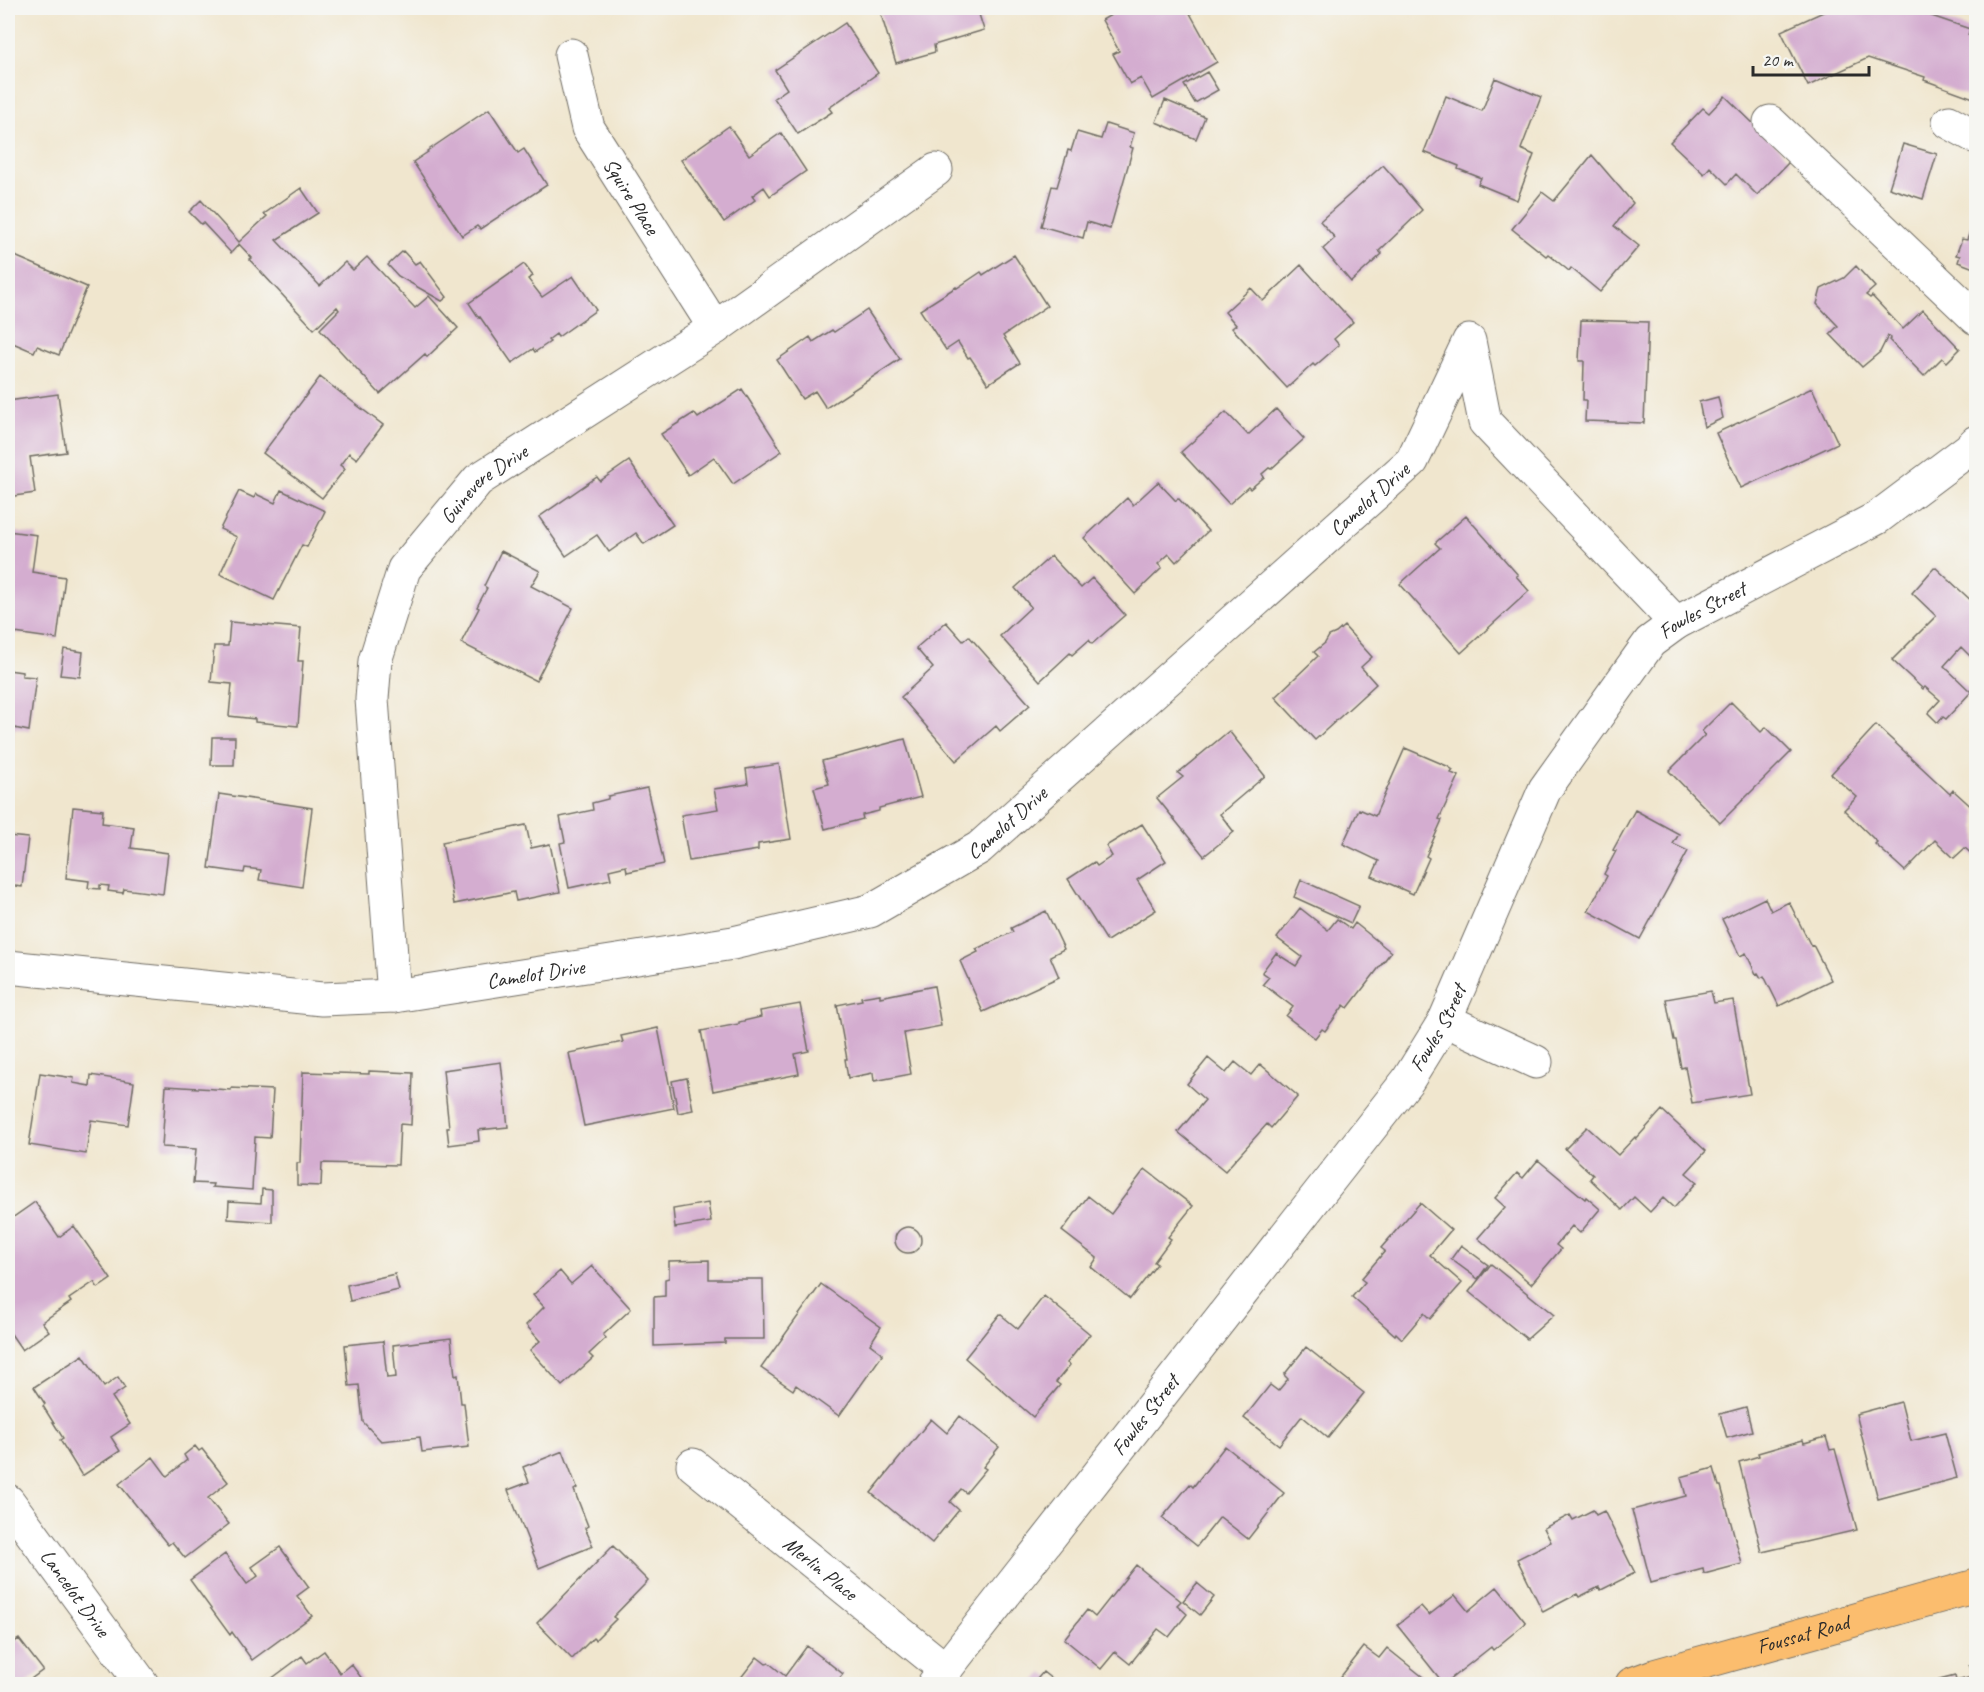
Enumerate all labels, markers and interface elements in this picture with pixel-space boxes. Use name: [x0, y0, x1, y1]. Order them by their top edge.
scale bar: [1753, 39, 1868, 77]
text: 20 m: [1762, 49, 1795, 71]
street label: Squire Place: [598, 153, 666, 240]
street label: Guinevere Drive: [434, 437, 534, 529]
street label: Camelot Drive: [1324, 456, 1416, 542]
street label: Fowles Street: [1653, 574, 1753, 644]
street label: Camelot Drive: [962, 780, 1053, 865]
street label: Camelot Drive: [485, 953, 587, 994]
street label: Fowles Street: [1403, 978, 1473, 1076]
street label: Fowles Street: [1105, 1367, 1187, 1461]
street label: Merlin Place: [778, 1530, 864, 1607]
street label: Lancelot Drive: [35, 1544, 117, 1643]
street label: Foussat Road: [1754, 1608, 1856, 1660]

